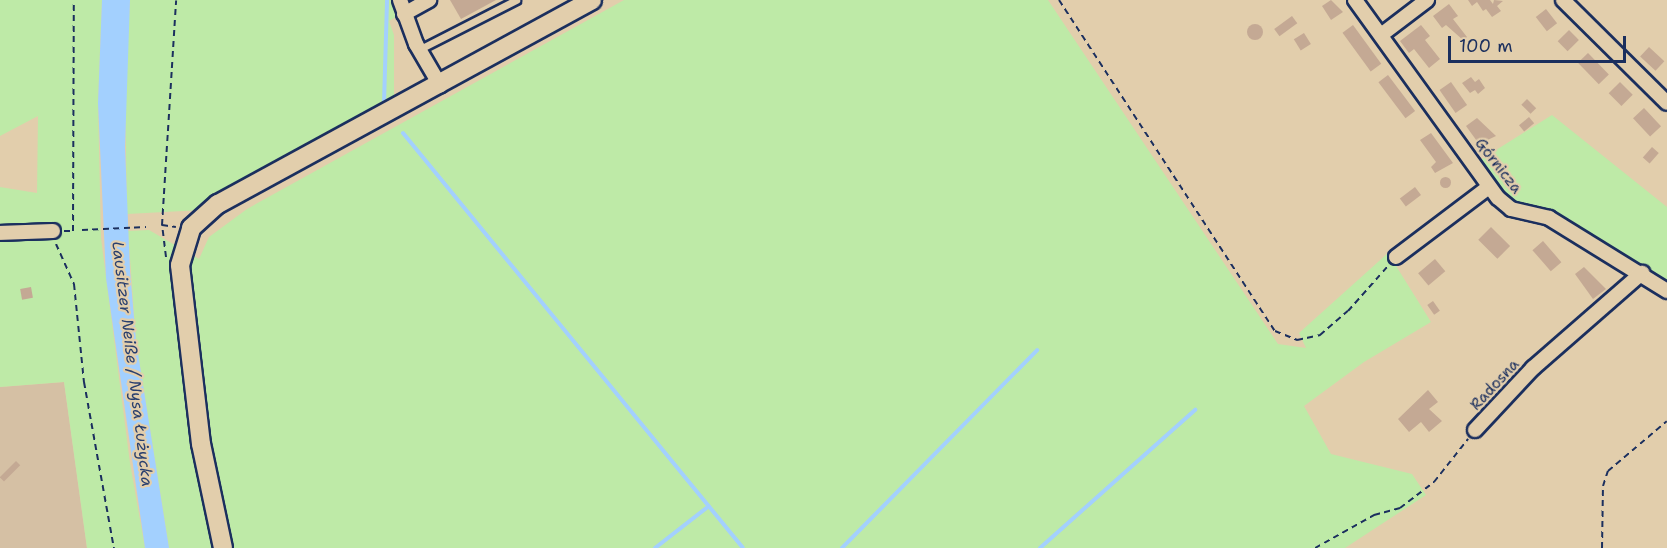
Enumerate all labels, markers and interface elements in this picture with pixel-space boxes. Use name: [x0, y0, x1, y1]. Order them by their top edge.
scale bar: [1451, 24, 1630, 62]
text: 100 m: [1459, 34, 1513, 58]
street label: Górnicza: [1471, 135, 1525, 197]
water label: Lausitzer Neiße / Nysa Łużycka: [107, 240, 157, 488]
street label: Radosna: [1467, 356, 1523, 414]

